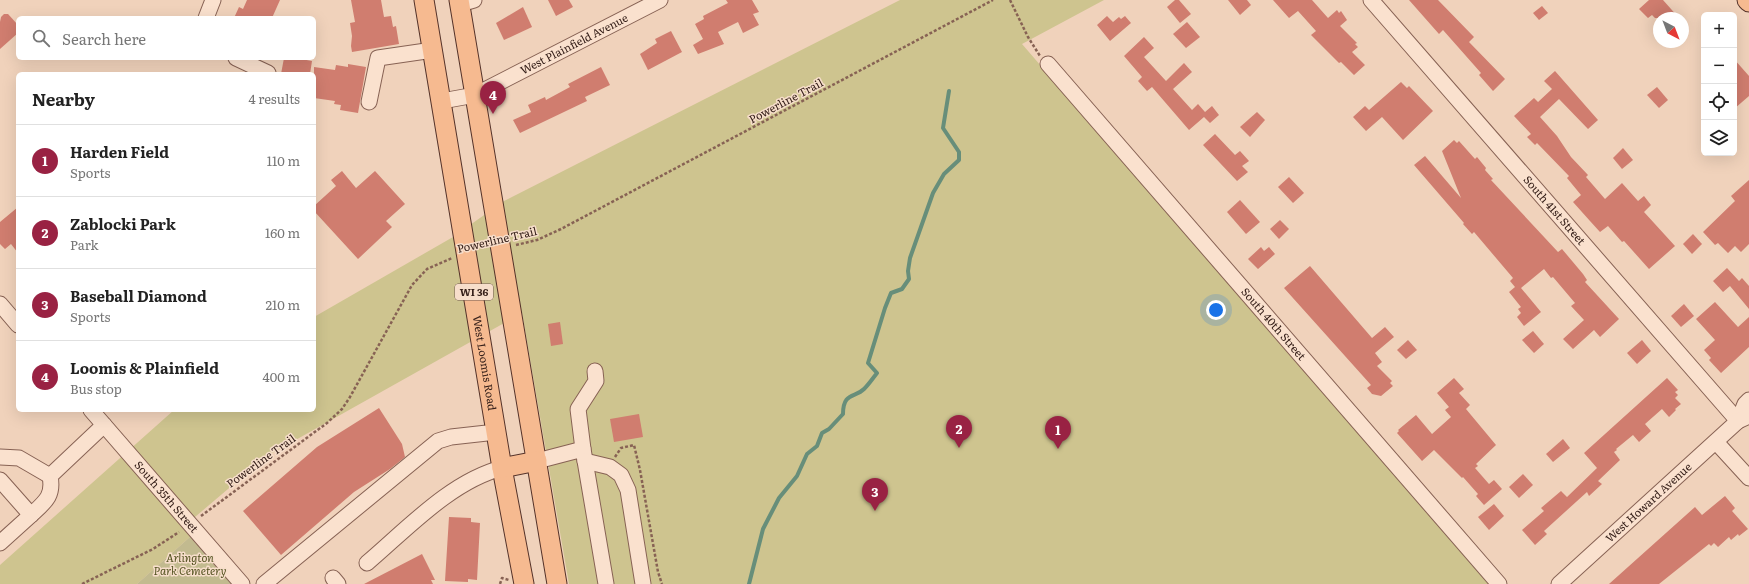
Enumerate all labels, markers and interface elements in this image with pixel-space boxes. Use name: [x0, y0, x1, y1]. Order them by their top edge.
street label: West Plainfield Avenue: [517, 9, 631, 78]
north arrow: [1653, 12, 1689, 48]
map controls: [1701, 12, 1737, 156]
button: +: [1701, 12, 1737, 48]
search box: [16, 16, 316, 60]
icon: search: [30, 27, 52, 49]
text: Search here: [62, 27, 146, 50]
button: −: [1701, 48, 1737, 84]
street label: Powerline Trail: [746, 74, 826, 126]
pin: 4: [480, 81, 506, 114]
button: locate: [1701, 84, 1737, 120]
text: Nearby: [32, 86, 95, 111]
text: 4 results: [249, 89, 300, 108]
button: layers: [1701, 120, 1737, 156]
text: Harden Field: [70, 140, 169, 163]
text: 1: [42, 151, 48, 170]
text: 110 m: [267, 151, 300, 170]
text: Sports: [70, 163, 110, 182]
street label: South 41st Street: [1520, 172, 1590, 248]
text: Zablocki Park: [70, 212, 176, 235]
street label: Powerline Trail: [455, 222, 539, 256]
text: 2: [42, 223, 48, 242]
text: 160 m: [265, 223, 300, 242]
text: Park: [70, 235, 99, 254]
street label: South 40th Street: [1238, 283, 1311, 363]
text: Baseball Diamond: [70, 284, 207, 307]
road number: WI 36: [455, 284, 493, 300]
text: 3: [41, 295, 49, 314]
text: 210 m: [265, 295, 300, 314]
your location: [1206, 300, 1226, 320]
text: Sports: [70, 307, 110, 326]
street label: West Loomis Road: [470, 314, 501, 412]
text: Loomis & Plainfield: [70, 356, 219, 379]
text: 4: [41, 367, 49, 386]
text: 400 m: [263, 367, 300, 386]
text: Bus stop: [70, 379, 122, 398]
pin: 2: [946, 415, 972, 448]
pin: 1: [1045, 416, 1071, 449]
street label: Powerline Trail: [223, 430, 298, 491]
street label: South 35th Street: [131, 457, 203, 536]
street label: West Howard Avenue: [1601, 458, 1695, 545]
pin: 3: [862, 478, 888, 511]
park label: Arlington Park Cemetery: [154, 549, 226, 578]

